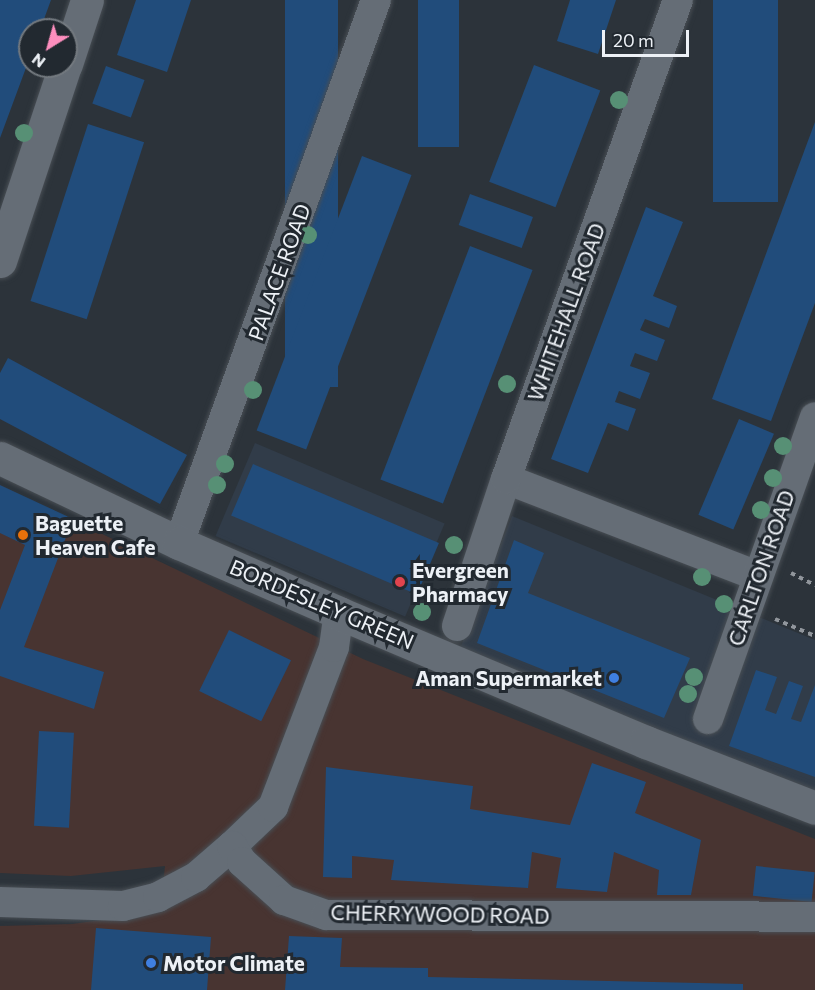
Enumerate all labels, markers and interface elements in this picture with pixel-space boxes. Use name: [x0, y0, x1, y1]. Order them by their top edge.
north arrow: [18, 18, 78, 78]
scale bar: [605, 18, 692, 56]
text: 20 m: [613, 29, 654, 51]
text: N: [28, 50, 49, 72]
street label: PALACE ROAD: [243, 200, 315, 344]
street label: WHITEHALL ROAD: [522, 220, 610, 404]
street label: CARLTON ROAD: [723, 487, 799, 649]
place label: Baguette Heaven Cafe: [35, 510, 155, 560]
marker: Baguette Heaven Cafe: [16, 528, 30, 542]
street label: BORDESLEY GREEN: [226, 554, 418, 654]
place label: Evergreen Pharmacy: [412, 557, 509, 607]
marker: Evergreen Pharmacy: [393, 575, 407, 589]
place label: Aman Supermarket: [415, 665, 602, 691]
marker: Aman Supermarket: [607, 671, 621, 685]
street label: CHERRYWOOD ROAD: [330, 899, 550, 929]
place label: Motor Climate: [163, 950, 305, 976]
marker: Motor Climate: [144, 956, 158, 970]

